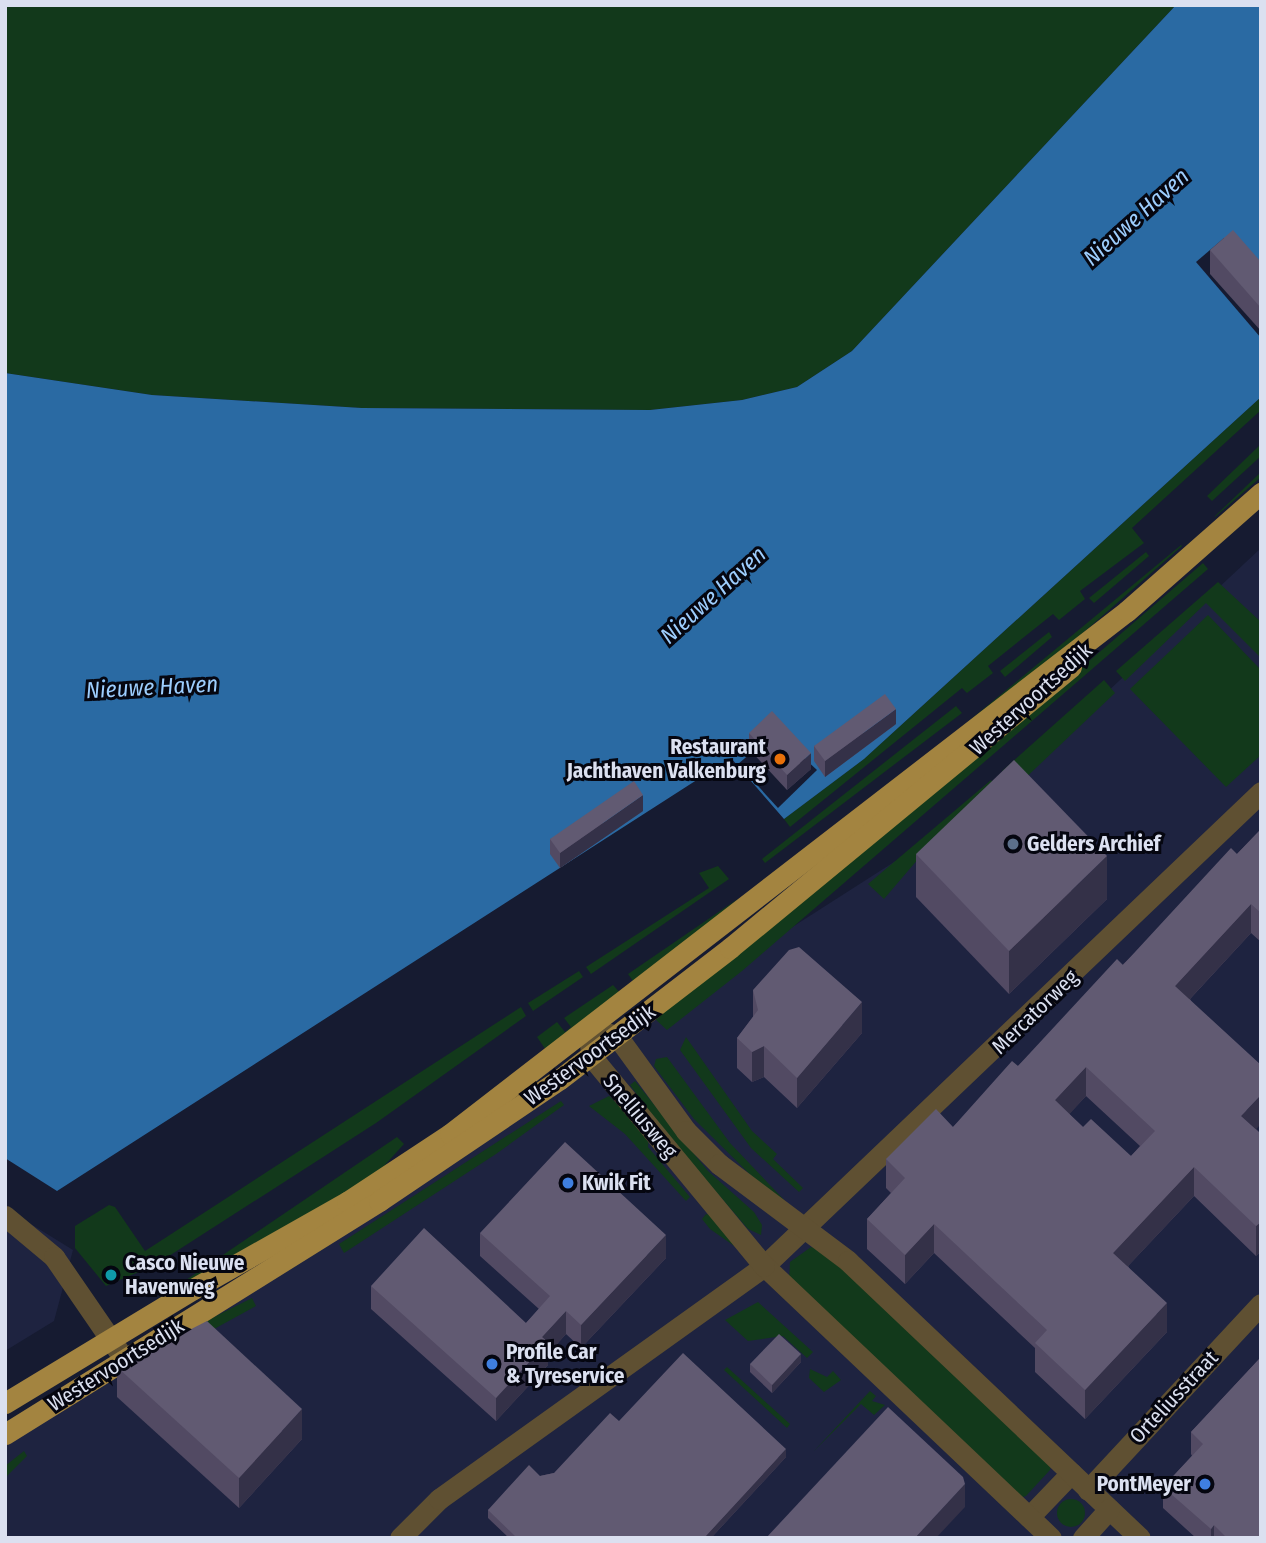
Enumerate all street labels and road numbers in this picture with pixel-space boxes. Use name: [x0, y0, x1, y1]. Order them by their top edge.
street label: Westervoortsedijk: [965, 638, 1097, 760]
street label: Mercatorweg: [987, 965, 1083, 1059]
street label: Westervoortsedijk: [520, 999, 660, 1111]
street label: Snelliusweg: [598, 1069, 682, 1163]
street label: Westervoortsedijk: [43, 1313, 189, 1417]
street label: Orteliusstraat: [1125, 1345, 1223, 1449]

